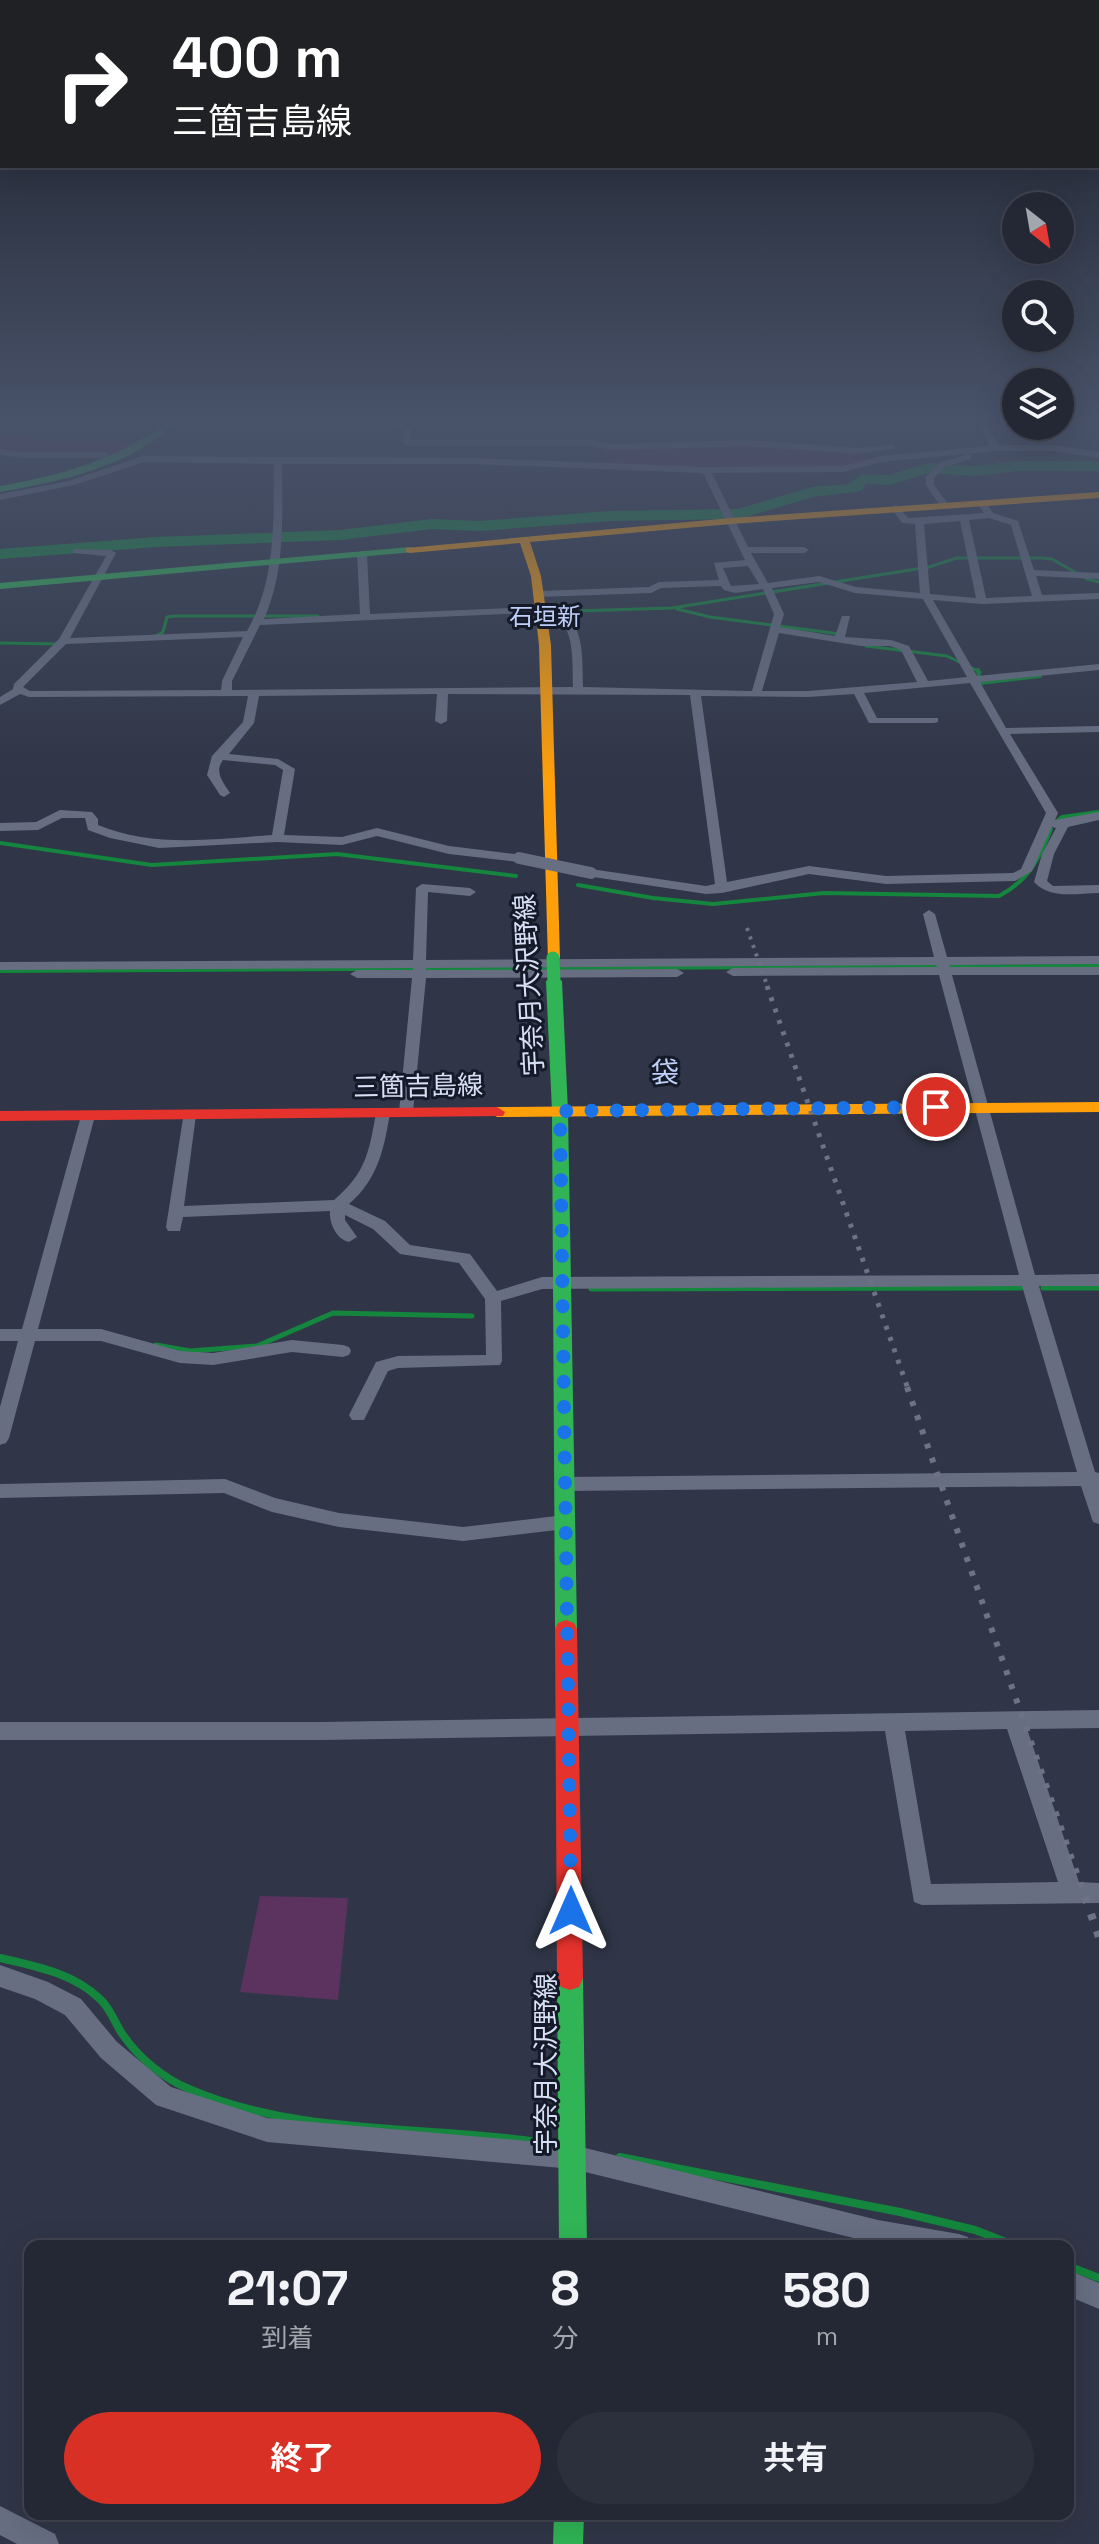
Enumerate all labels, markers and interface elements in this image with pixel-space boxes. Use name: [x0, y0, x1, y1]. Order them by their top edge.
text: 400 m: [172, 22, 342, 93]
icon: right: [40, 32, 144, 136]
text: 三箇吉島線: [172, 99, 352, 145]
north arrow: [1002, 192, 1074, 264]
map controls: [1002, 192, 1074, 440]
button: search: [1002, 280, 1074, 352]
button: layers: [1002, 368, 1074, 440]
district label: 石垣新: [509, 601, 581, 632]
street label: 宇奈月大沢野線: [507, 893, 551, 1077]
district label: 袋: [651, 1054, 679, 1090]
street label: 三箇吉島線: [353, 1068, 483, 1104]
pin: [902, 1073, 970, 1141]
icon: arrive: [914, 1085, 958, 1129]
position arrow: [529, 1869, 613, 1953]
street label: 宇奈月大沢野線: [529, 1973, 563, 2155]
text: 21:07: [227, 2258, 348, 2319]
text: 8: [551, 2258, 580, 2319]
text: 580: [782, 2260, 871, 2321]
text: m: [816, 2319, 838, 2353]
text: 到着: [261, 2321, 313, 2355]
text: 分: [552, 2321, 578, 2355]
button: 終了: [64, 2412, 541, 2504]
button: 共有: [557, 2412, 1034, 2504]

